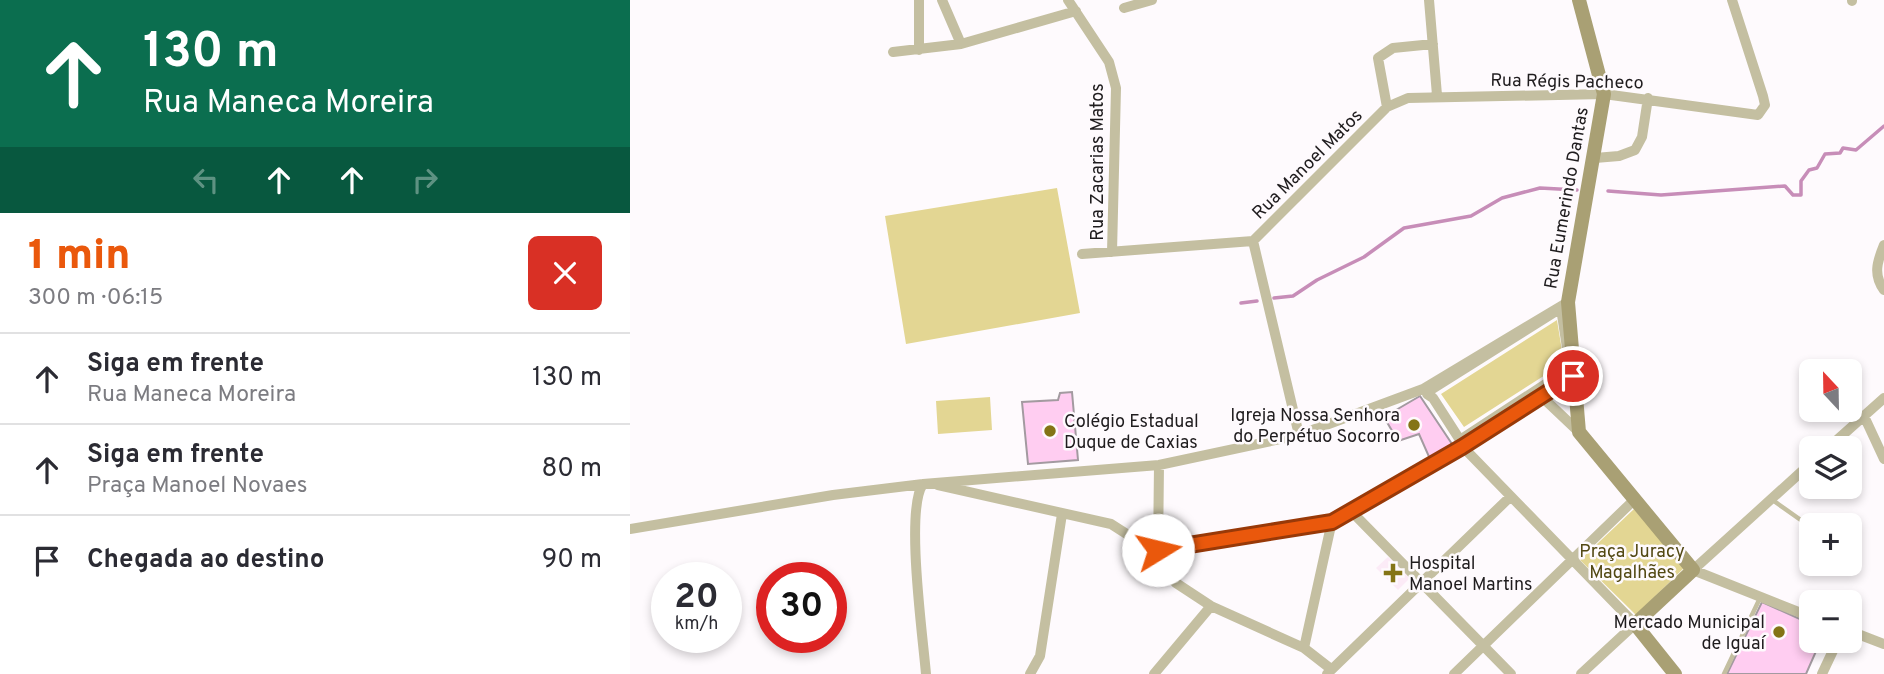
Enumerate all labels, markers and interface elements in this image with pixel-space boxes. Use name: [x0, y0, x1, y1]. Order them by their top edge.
text: 130 m: [143, 23, 279, 85]
icon: ahead: [28, 28, 119, 119]
street label: Rua Régis Pacheco: [1490, 70, 1644, 95]
street label: Rua Zacarias Matos: [1087, 83, 1110, 241]
text: Rua Maneca Moreira: [143, 84, 434, 124]
street label: Rua Manoel Matos: [1248, 105, 1368, 225]
street label: Rua Eumerindo Dantas: [1540, 105, 1595, 291]
icon: left: [187, 161, 225, 199]
icon: ahead: [260, 161, 298, 199]
icon: ahead: [333, 161, 371, 199]
icon: right: [406, 161, 444, 199]
text: 1 min: [28, 231, 131, 284]
button: close: [528, 236, 602, 310]
text: 300 m · 06:15: [28, 284, 163, 313]
pin: [1543, 346, 1603, 406]
text: Siga em frente: [87, 348, 264, 381]
icon: arrive: [1554, 357, 1592, 395]
north arrow: [1799, 359, 1862, 422]
map controls: [1799, 359, 1862, 653]
icon: ahead: [28, 360, 66, 398]
text: 130 m: [532, 362, 602, 395]
text: Rua Maneca Moreira: [87, 381, 296, 410]
place label: Igreja Nossa Senhora do Perpétuo Socorro: [1230, 405, 1400, 449]
place label: Colégio Estadual Duque de Caxias: [1064, 411, 1199, 455]
marker: Igreja Nossa Senhora do Perpétuo Socorro: [1406, 417, 1422, 433]
marker: Colégio Estadual Duque de Caxias: [1042, 423, 1058, 439]
button: layers: [1799, 436, 1862, 499]
text: Siga em frente: [87, 439, 264, 472]
icon: ahead: [28, 451, 66, 489]
text: 80 m: [542, 453, 602, 486]
text: Praça Manoel Novaes: [87, 472, 307, 501]
position arrow: [1121, 513, 1195, 587]
button: +: [1799, 513, 1862, 576]
park label: Praça Juracy Magalhães: [1579, 541, 1685, 585]
icon: arrive: [28, 542, 66, 580]
text: Chegada ao destino: [87, 544, 324, 577]
text: 90 m: [542, 544, 602, 577]
place label: Hospital Manoel Martins: [1409, 553, 1533, 597]
speed limit sign: 30: [756, 562, 847, 653]
marker: Hospital Manoel Martins: [1383, 563, 1403, 583]
text: 20: [674, 576, 719, 620]
button: −: [1799, 590, 1862, 653]
place label: Mercado Municipal de Iguaí: [1614, 612, 1766, 656]
text: km/h: [675, 613, 718, 636]
marker: Mercado Municipal de Iguaí: [1771, 624, 1787, 640]

